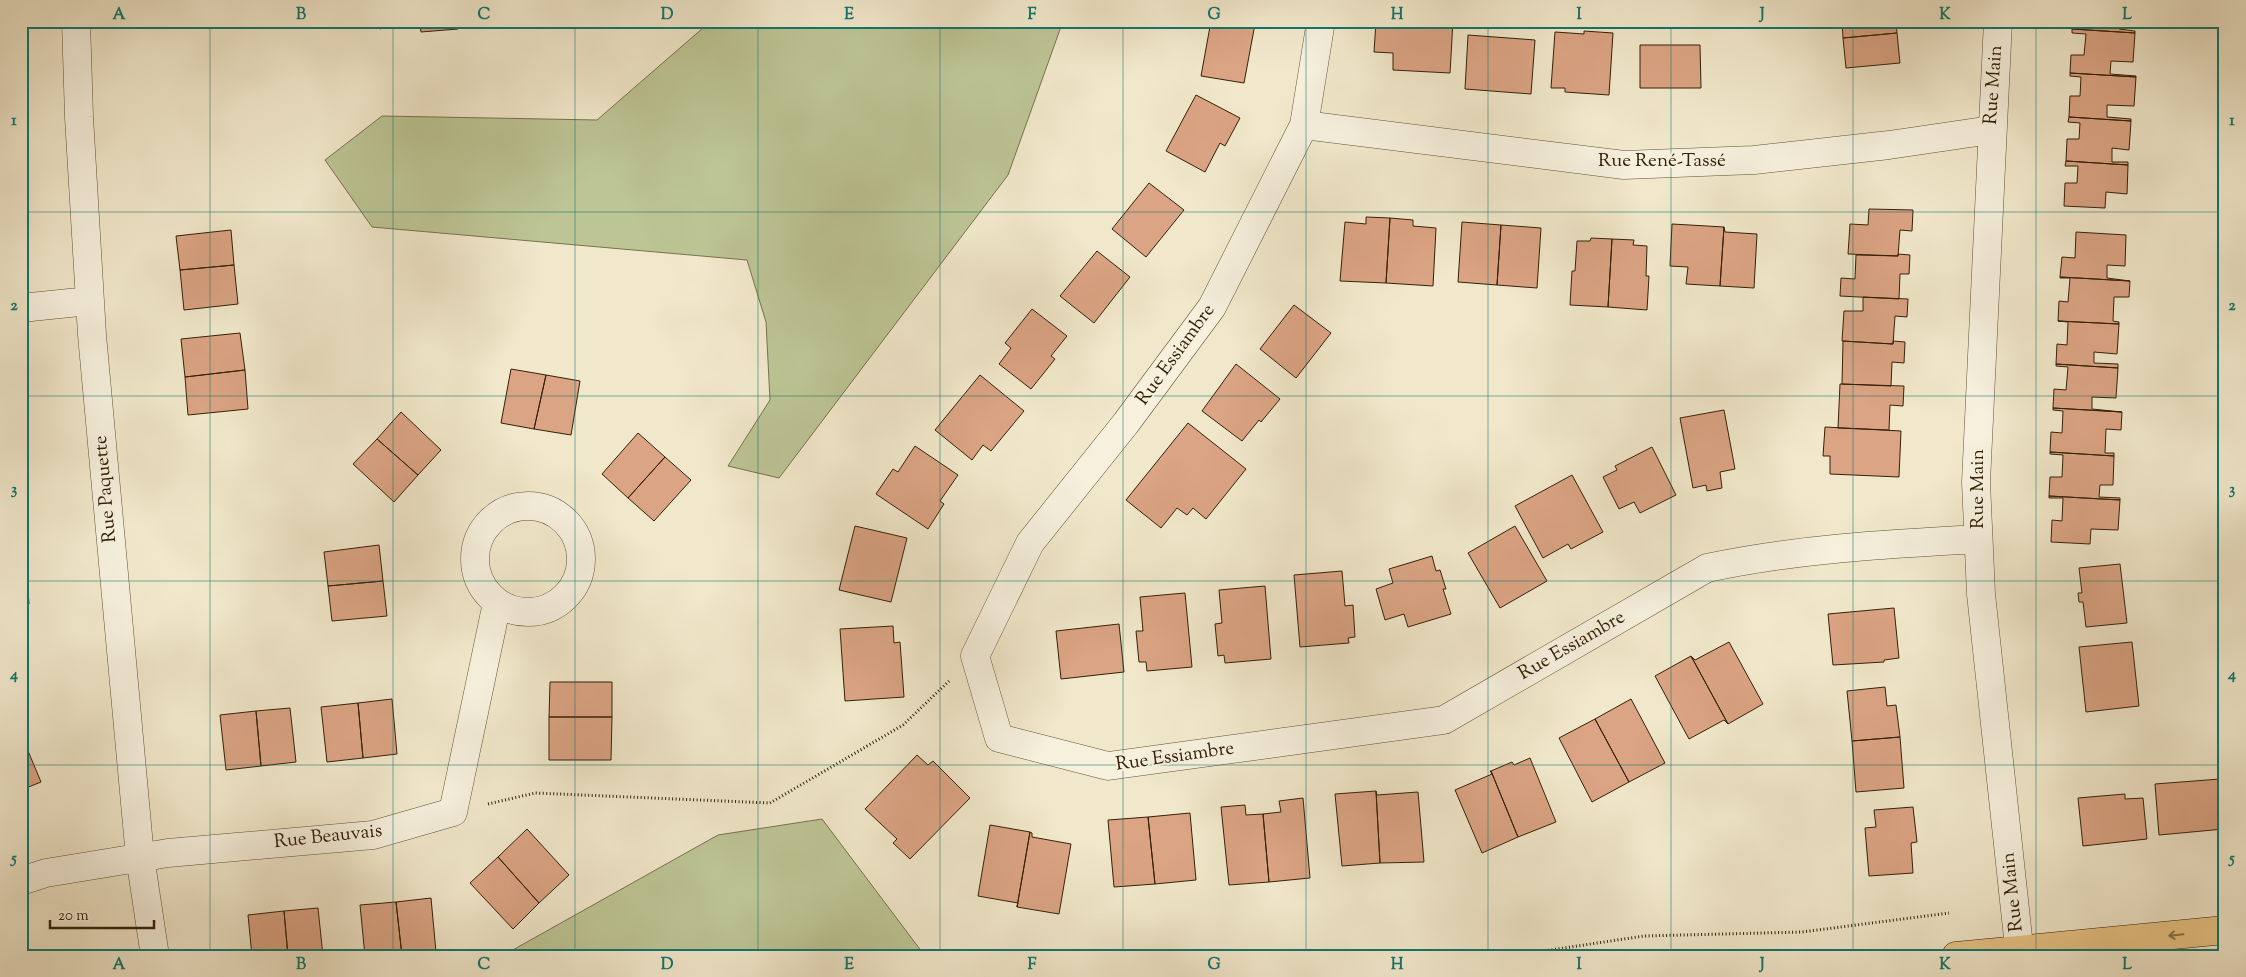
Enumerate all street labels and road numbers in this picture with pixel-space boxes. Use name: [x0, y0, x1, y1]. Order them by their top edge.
street label: Rue Main: [1978, 44, 2010, 126]
street label: Rue René-Tassé: [1598, 148, 1726, 175]
street label: Rue Essiambre: [1130, 299, 1222, 411]
street label: Rue Paquette: [88, 434, 124, 544]
street label: Rue Main: [1965, 449, 1992, 529]
street label: Rue Essiambre: [1514, 604, 1631, 688]
street label: Rue Essiambre: [1114, 735, 1236, 779]
street label: Rue Beauvais: [273, 818, 383, 856]
street label: Rue Main: [1995, 851, 2031, 933]

